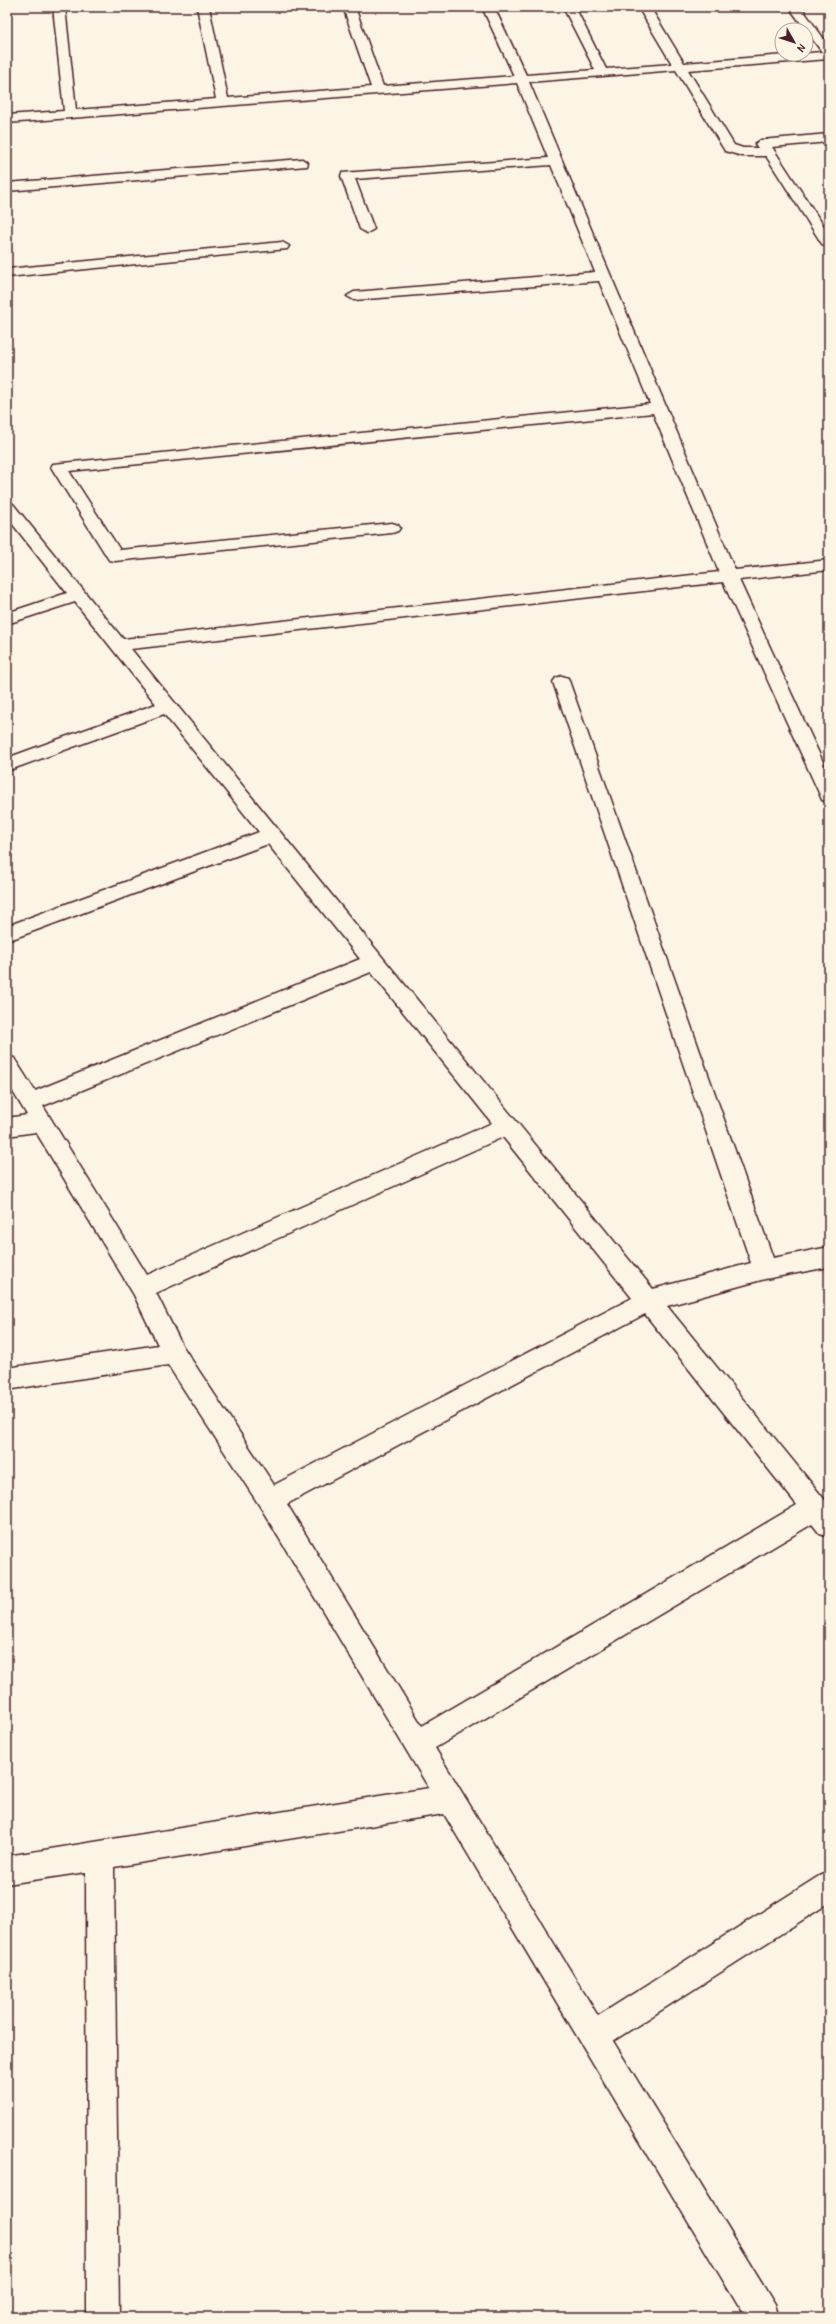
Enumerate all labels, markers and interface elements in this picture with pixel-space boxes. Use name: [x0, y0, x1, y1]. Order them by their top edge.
north arrow: [774, 22, 814, 62]
text: N: [794, 42, 809, 55]

